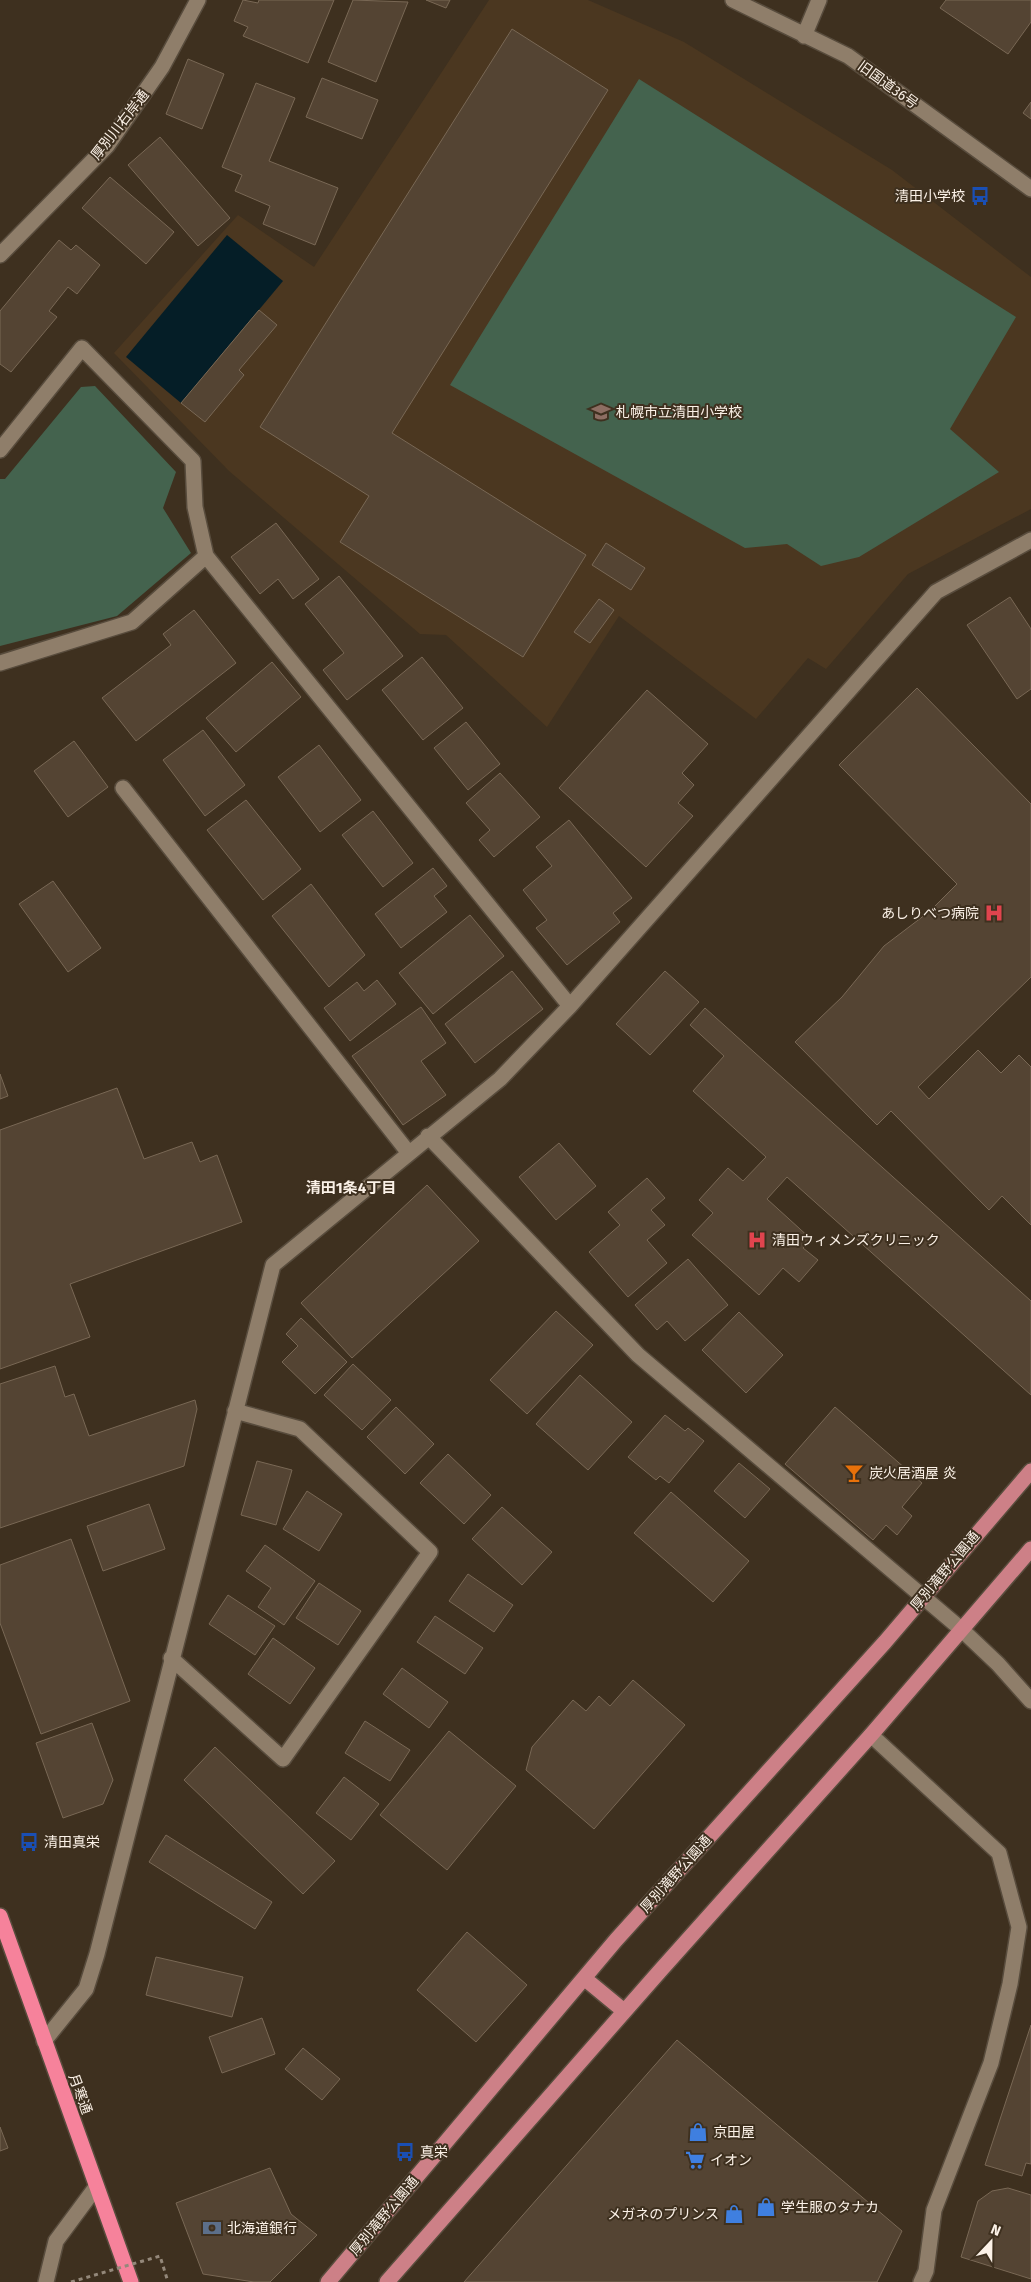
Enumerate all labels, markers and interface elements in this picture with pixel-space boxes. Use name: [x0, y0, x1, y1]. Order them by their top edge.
street label: 旧国道36号: [855, 57, 921, 113]
street label: 厚別川右岸通: [87, 87, 153, 163]
bus stop icon: 清田小学校: [969, 185, 991, 207]
place label: 清田小学校: [895, 188, 965, 205]
school or university icon: 札幌市立清田小学校: [590, 401, 612, 423]
place label: 札幌市立清田小学校: [616, 404, 742, 421]
hospital icon: あしりべつ病院: [983, 902, 1005, 924]
place label: あしりべつ病院: [881, 905, 979, 922]
district label: 清田1条4丁目: [306, 1179, 396, 1197]
hospital icon: 清田ウィメンズクリニック: [746, 1229, 768, 1251]
place label: 清田ウィメンズクリニック: [772, 1232, 940, 1249]
bar icon: 炭火居酒屋 炎: [843, 1462, 865, 1484]
place label: 炭火居酒屋 炎: [869, 1465, 957, 1482]
street label: 厚別滝野公園通: [907, 1528, 983, 1614]
bus stop icon: 清田真栄: [18, 1831, 40, 1853]
street label: 厚別滝野公園通: [637, 1832, 715, 1916]
place label: 清田真栄: [44, 1834, 100, 1851]
street label: 月寒通: [65, 2071, 95, 2117]
shop icon: 京田屋: [687, 2121, 709, 2143]
place label: 京田屋: [713, 2124, 755, 2141]
bus stop icon: 真栄: [394, 2141, 416, 2163]
place label: 真栄: [420, 2144, 448, 2161]
supermarket icon: イオン: [684, 2149, 706, 2171]
place label: イオン: [710, 2152, 752, 2169]
street label: 厚別滝野公園通: [346, 2173, 422, 2259]
shop icon: 学生服のタナカ: [755, 2196, 777, 2218]
place label: 学生服のタナカ: [781, 2199, 879, 2216]
shop icon: メガネのプリンス: [723, 2203, 745, 2225]
place label: メガネのプリンス: [607, 2206, 719, 2223]
bank icon: 北海道銀行: [201, 2217, 223, 2239]
north arrow: [966, 2217, 1016, 2267]
place label: 北海道銀行: [227, 2220, 297, 2237]
text: N: [988, 2221, 1003, 2240]

